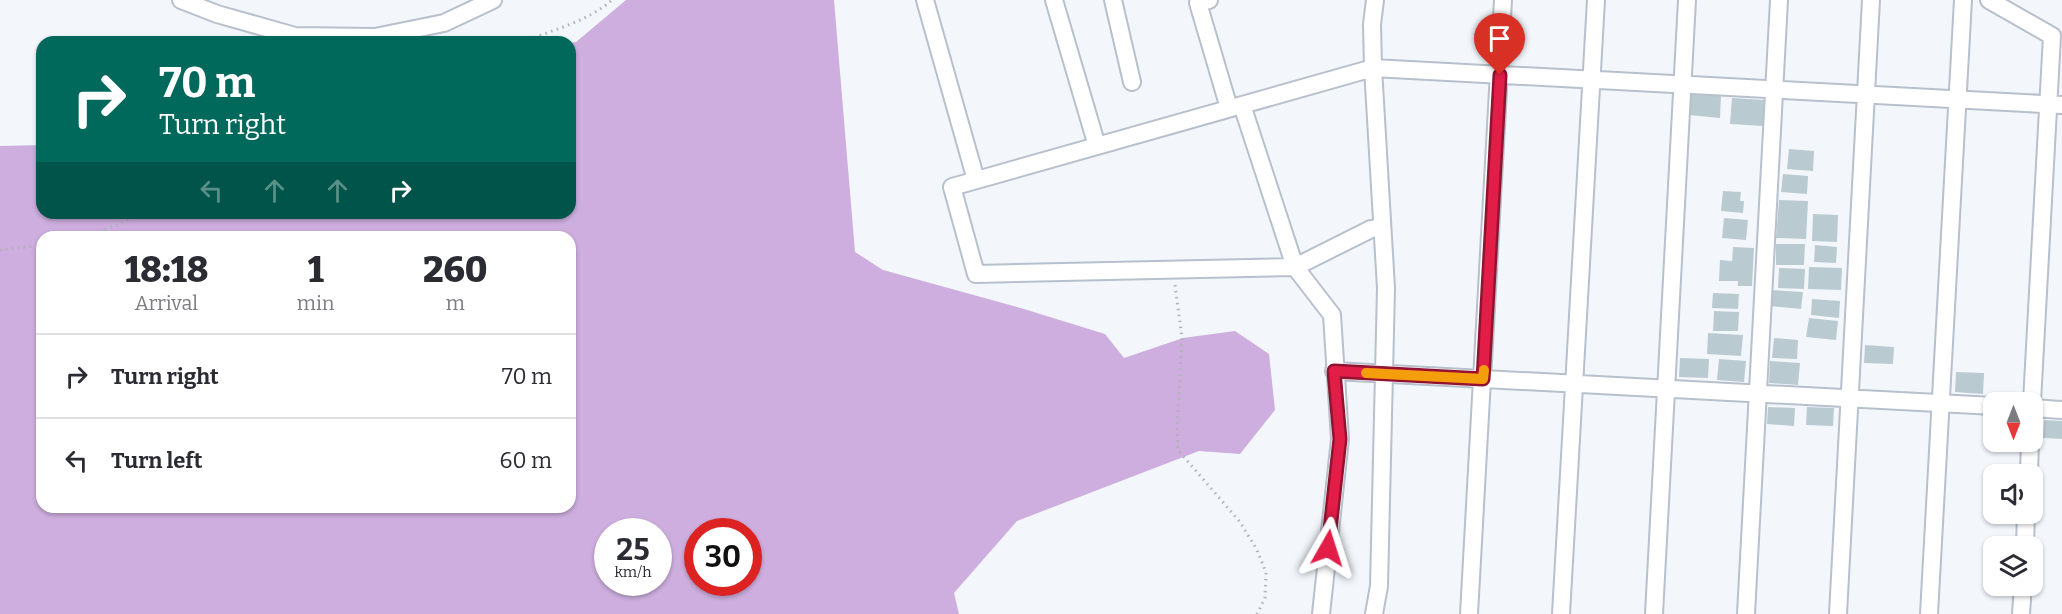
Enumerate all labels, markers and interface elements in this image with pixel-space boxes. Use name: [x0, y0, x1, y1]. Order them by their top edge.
pin: [1474, 13, 1525, 75]
icon: arrive: [1483, 22, 1516, 55]
text: 70 m: [159, 58, 255, 108]
icon: right: [60, 60, 138, 138]
text: Turn right: [159, 109, 286, 141]
icon: left: [195, 174, 228, 207]
icon: ahead: [258, 174, 291, 207]
icon: ahead: [321, 174, 354, 207]
icon: right: [384, 174, 417, 207]
text: 18:18: [124, 248, 208, 292]
text: 1: [308, 248, 324, 292]
text: 260: [423, 248, 488, 292]
text: Arrival: [135, 291, 198, 315]
text: min: [297, 291, 335, 315]
text: m: [446, 291, 465, 315]
icon: right: [60, 360, 93, 393]
text: Turn right: [111, 363, 219, 390]
text: 70 m: [502, 363, 552, 390]
north arrow: [1983, 392, 2043, 452]
map controls: [1983, 392, 2043, 596]
icon: left: [60, 444, 93, 477]
text: Turn left: [111, 447, 203, 474]
text: 60 m: [500, 447, 552, 474]
button: sound: [1983, 464, 2043, 524]
position arrow: [1296, 516, 1360, 580]
speed limit sign: 30: [684, 518, 762, 596]
text: 25: [616, 532, 650, 568]
button: layers: [1983, 536, 2043, 596]
text: km/h: [614, 563, 652, 581]

